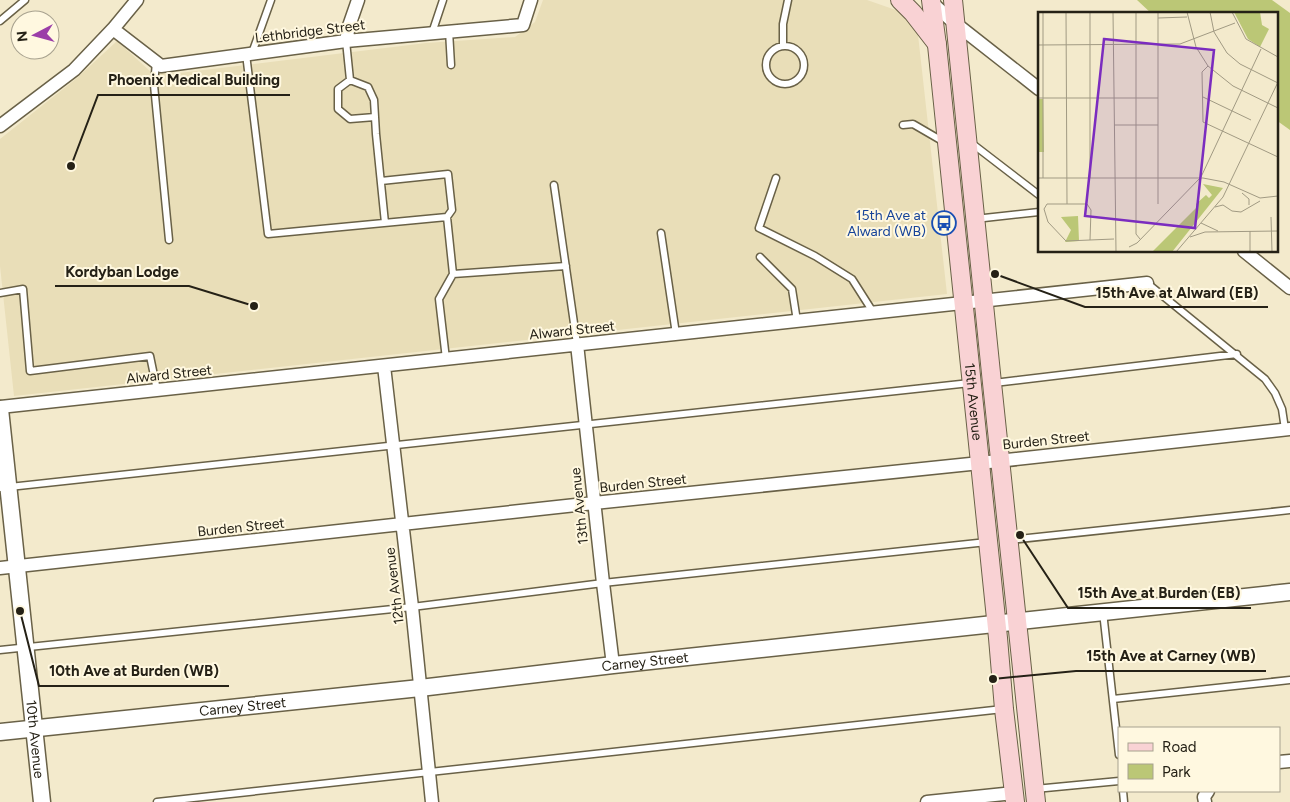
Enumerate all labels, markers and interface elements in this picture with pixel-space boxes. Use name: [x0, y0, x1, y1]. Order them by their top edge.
north arrow: [10, 10, 60, 60]
inset map: [1038, 12, 1278, 252]
street label: Lethbridge Street: [254, 16, 366, 47]
text: N: [14, 30, 32, 43]
callout: Phoenix Medical Building: [98, 65, 290, 95]
text: Phoenix Medical Building: [108, 71, 280, 89]
place label: 15th Ave at Alward (WB): [847, 207, 926, 240]
bus stop icon: 15th Ave at Alward (WB): [931, 210, 957, 236]
callout: Kordyban Lodge: [55, 256, 189, 286]
text: Kordyban Lodge: [65, 263, 179, 281]
callout: 15th Ave at Alward (EB): [1085, 277, 1268, 307]
text: 15th Ave at Alward (EB): [1095, 284, 1259, 302]
street label: Alward Street: [528, 318, 616, 343]
street label: Alward Street: [125, 362, 213, 387]
street label: 15th Avenue: [961, 362, 986, 442]
street label: Burden Street: [1002, 427, 1090, 454]
street label: 13th Avenue: [567, 466, 592, 545]
street label: Burden Street: [599, 470, 687, 497]
street label: Burden Street: [197, 514, 285, 541]
street label: 12th Avenue: [381, 546, 408, 625]
callout: 15th Ave at Burden (EB): [1068, 578, 1251, 608]
text: 15th Ave at Burden (EB): [1077, 584, 1241, 602]
callout: 15th Ave at Carney (WB): [1076, 641, 1266, 671]
text: 15th Ave at Carney (WB): [1086, 647, 1256, 665]
street label: Carney Street: [601, 649, 690, 675]
callout: 10th Ave at Burden (WB): [39, 656, 229, 686]
text: 10th Ave at Burden (WB): [49, 662, 219, 680]
street label: Carney Street: [198, 694, 287, 720]
street label: 10th Avenue: [22, 699, 47, 780]
legend: [1118, 727, 1280, 792]
text: Road: [1162, 738, 1197, 756]
text: Park: [1162, 763, 1191, 781]

